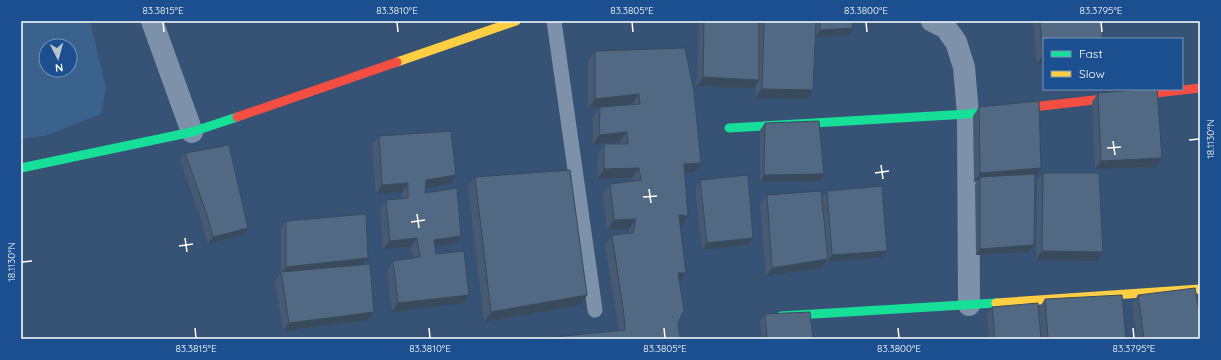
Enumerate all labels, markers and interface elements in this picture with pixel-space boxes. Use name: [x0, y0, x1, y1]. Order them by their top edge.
text: 83.3815°E: [142, 4, 184, 17]
text: 83.3810°E: [376, 4, 418, 17]
text: 83.3805°E: [610, 4, 654, 17]
text: 83.3800°E: [844, 4, 888, 17]
text: 83.3795°E: [1080, 4, 1123, 17]
north arrow: [38, 38, 78, 78]
legend: [1043, 38, 1183, 90]
text: Fast: [1079, 46, 1103, 61]
text: N: [54, 61, 64, 75]
text: Slow: [1079, 66, 1105, 81]
text: 18.1130°N: [1204, 119, 1217, 159]
text: 18.1130°N: [5, 242, 18, 282]
text: 83.3815°E: [175, 342, 217, 355]
text: 83.3810°E: [409, 342, 451, 355]
text: 83.3805°E: [643, 342, 687, 355]
text: 83.3800°E: [877, 342, 921, 355]
text: 83.3795°E: [1113, 342, 1156, 355]

